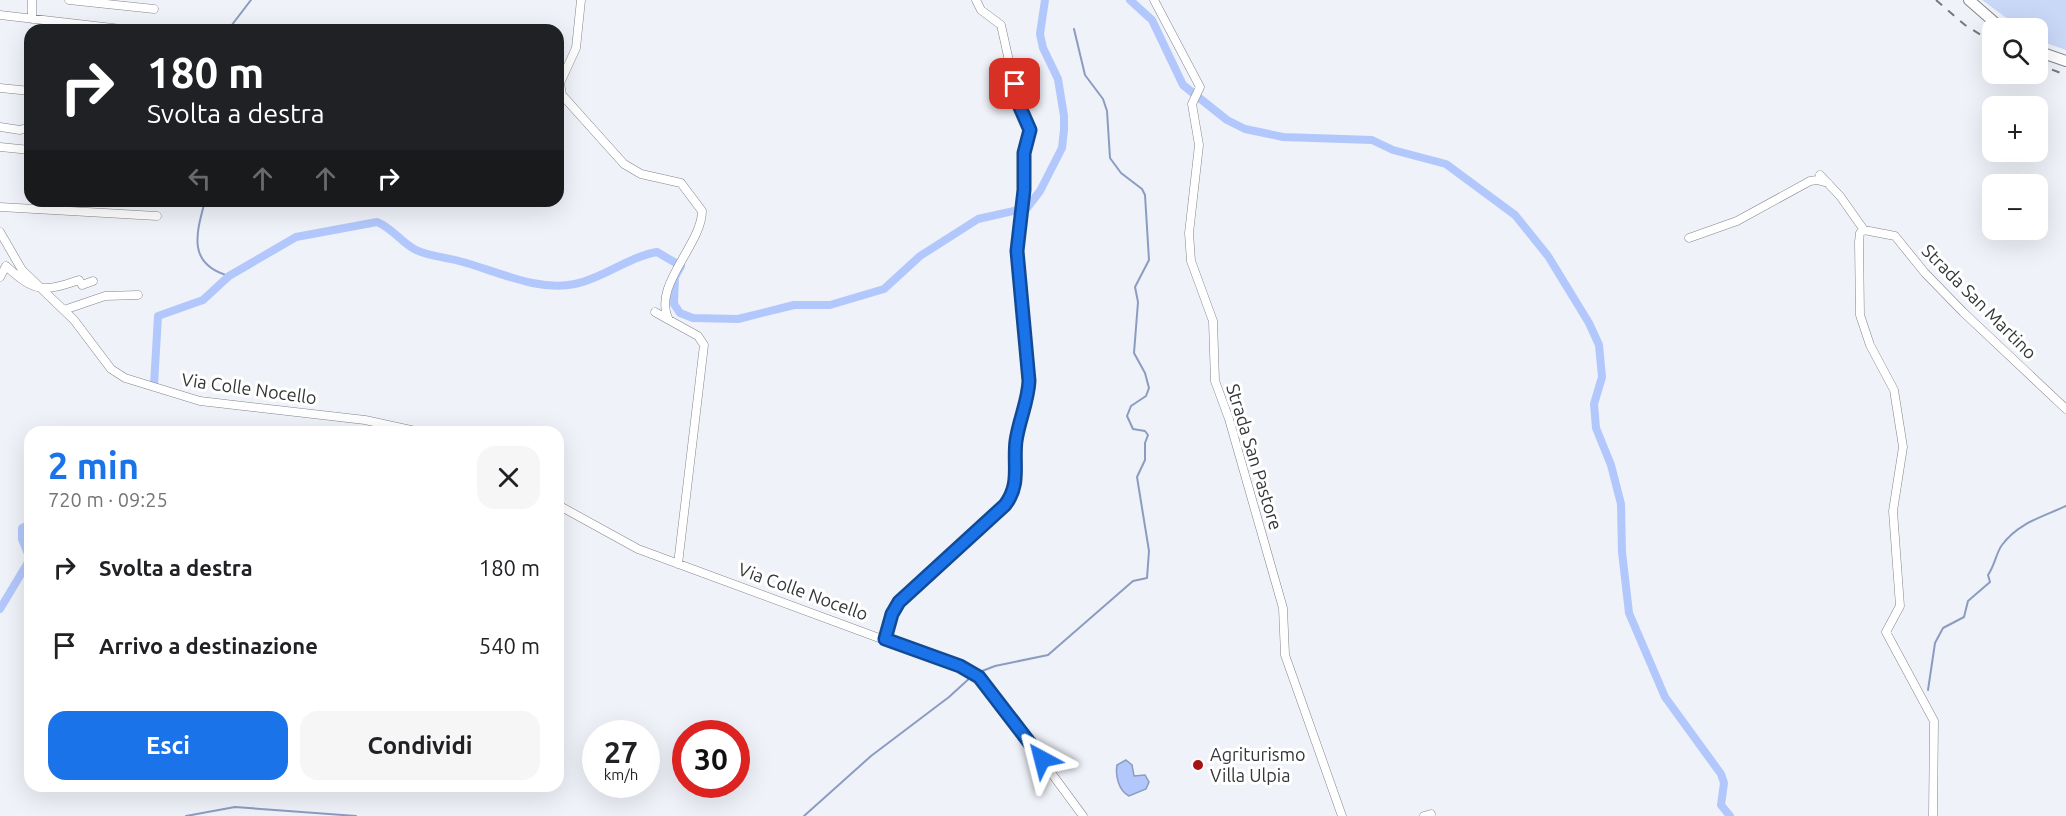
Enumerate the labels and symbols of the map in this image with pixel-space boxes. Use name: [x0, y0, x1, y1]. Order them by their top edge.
pin: [989, 58, 1040, 109]
street label: Strada San Martino: [1918, 240, 2041, 363]
street label: Via Colle Nocello: [180, 369, 318, 407]
street label: Strada San Pastore: [1223, 381, 1287, 532]
street label: Via Colle Nocello: [736, 558, 871, 624]
speed limit sign: 30: [672, 720, 750, 798]
position arrow: [1010, 727, 1074, 791]
place label: Agriturismo Villa Ulpia: [1210, 744, 1306, 785]
marker: Agriturismo Villa Ulpia: [1191, 758, 1205, 772]

